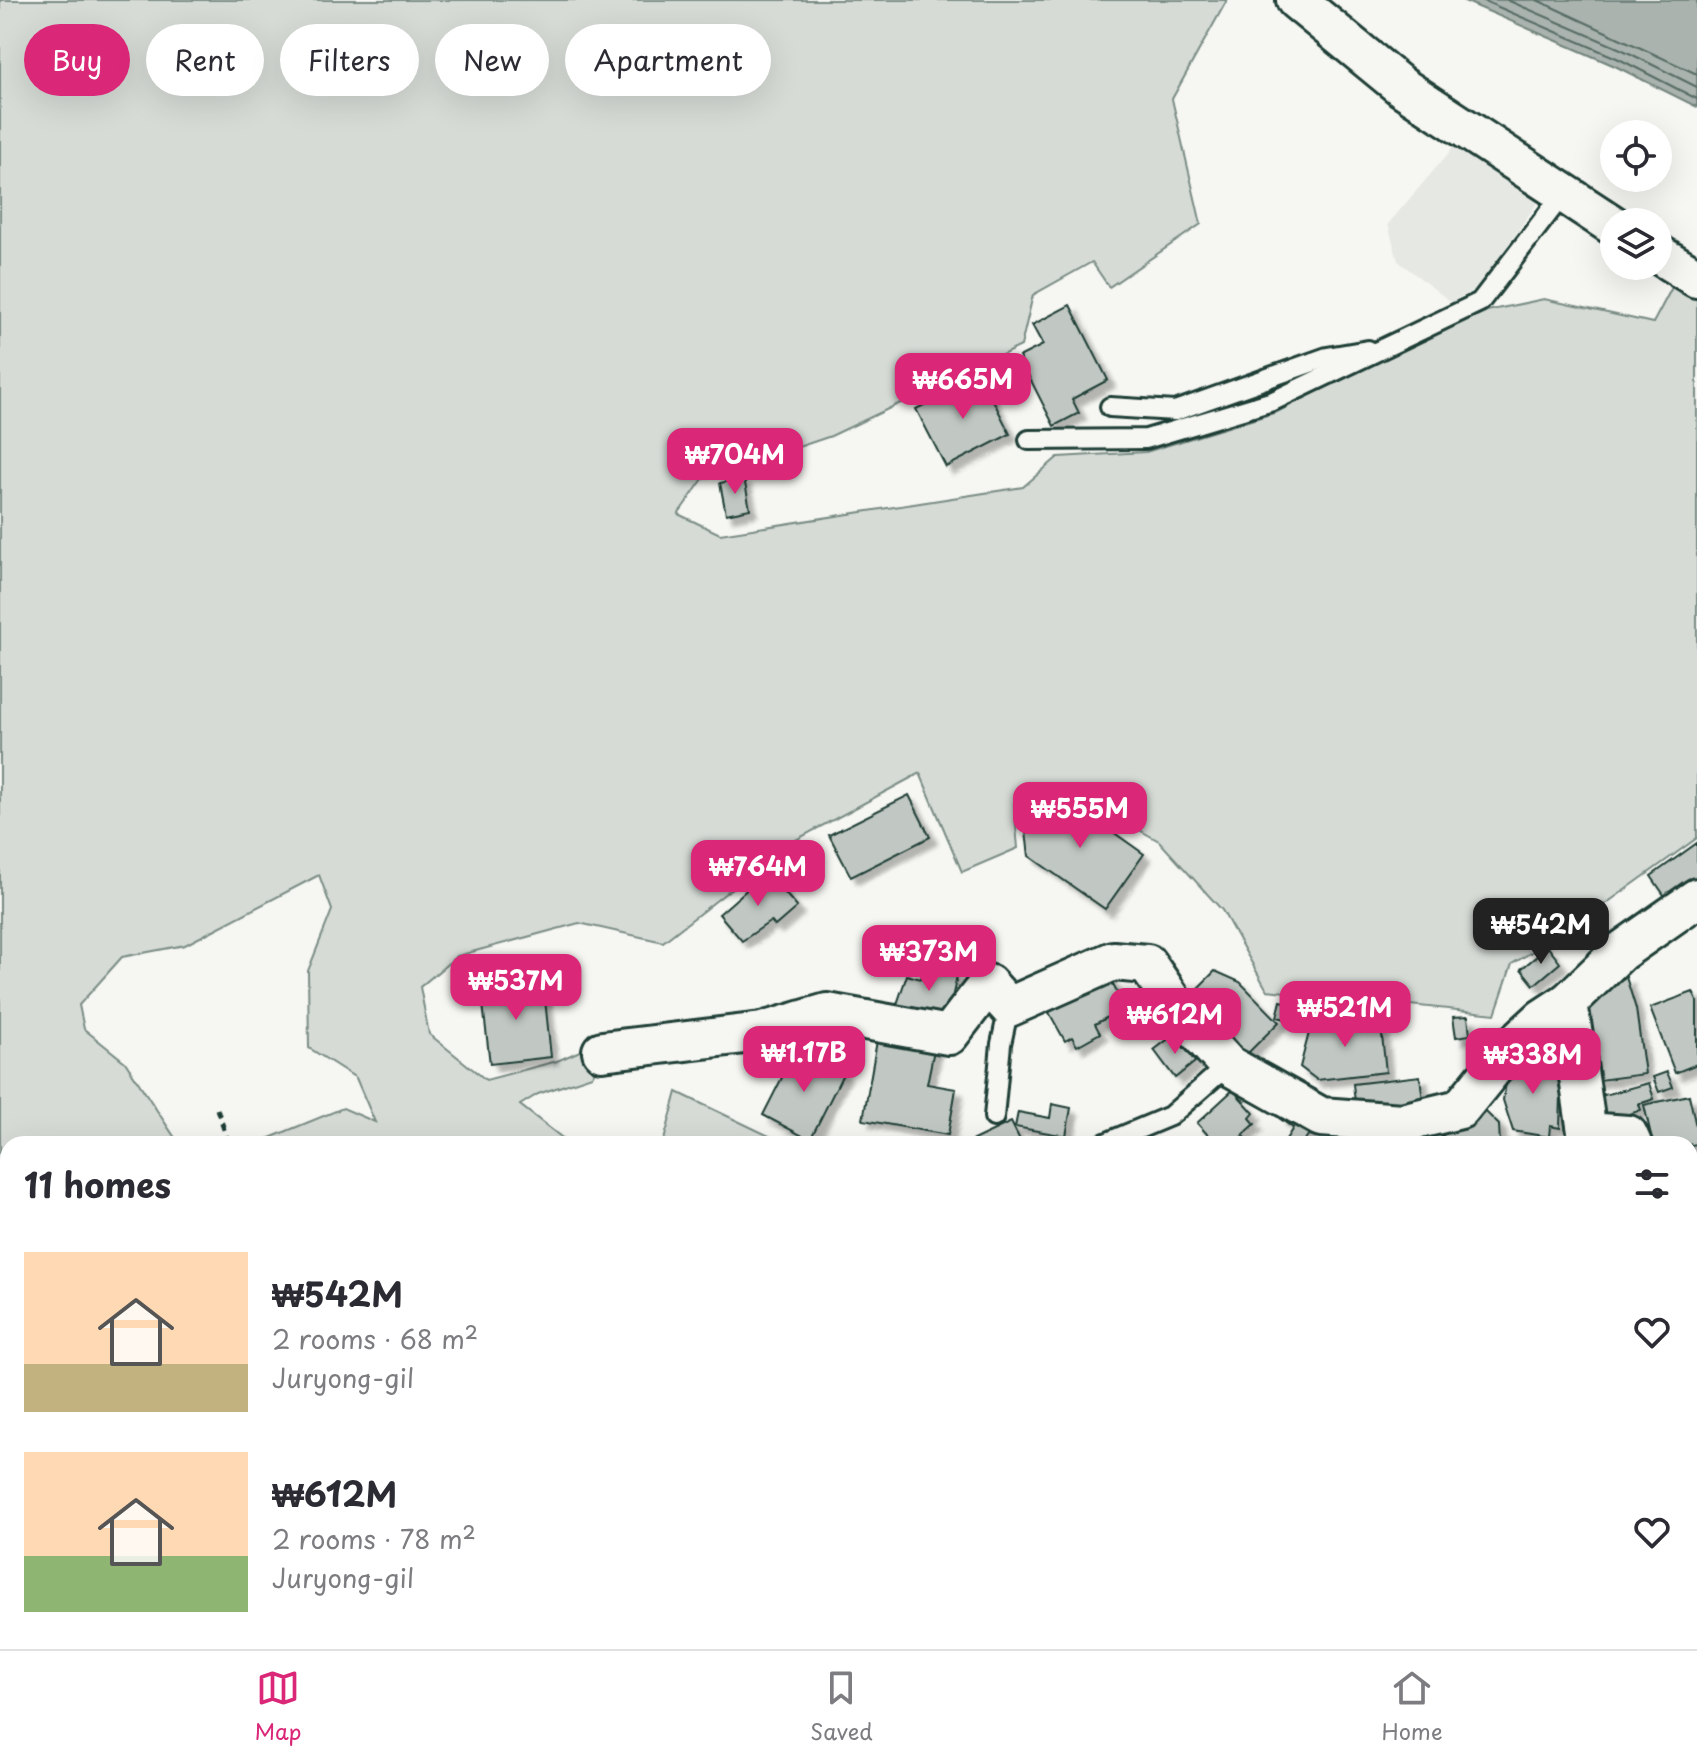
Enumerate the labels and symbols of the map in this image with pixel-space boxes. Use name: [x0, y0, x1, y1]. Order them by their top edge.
pin: ₩665M: [907, 353, 1019, 421]
pin: ₩704M: [679, 428, 791, 496]
pin: ₩555M: [1024, 782, 1136, 850]
pin: ₩764M: [702, 840, 814, 908]
pin: ₩542M: [1485, 898, 1597, 966]
pin: ₩373M: [873, 925, 985, 993]
pin: ₩537M: [460, 954, 572, 1022]
pin: ₩521M: [1289, 981, 1401, 1049]
pin: ₩612M: [1119, 988, 1231, 1056]
pin: ₩1.17B: [739, 1026, 869, 1094]
pin: ₩338M: [1477, 1028, 1589, 1096]

